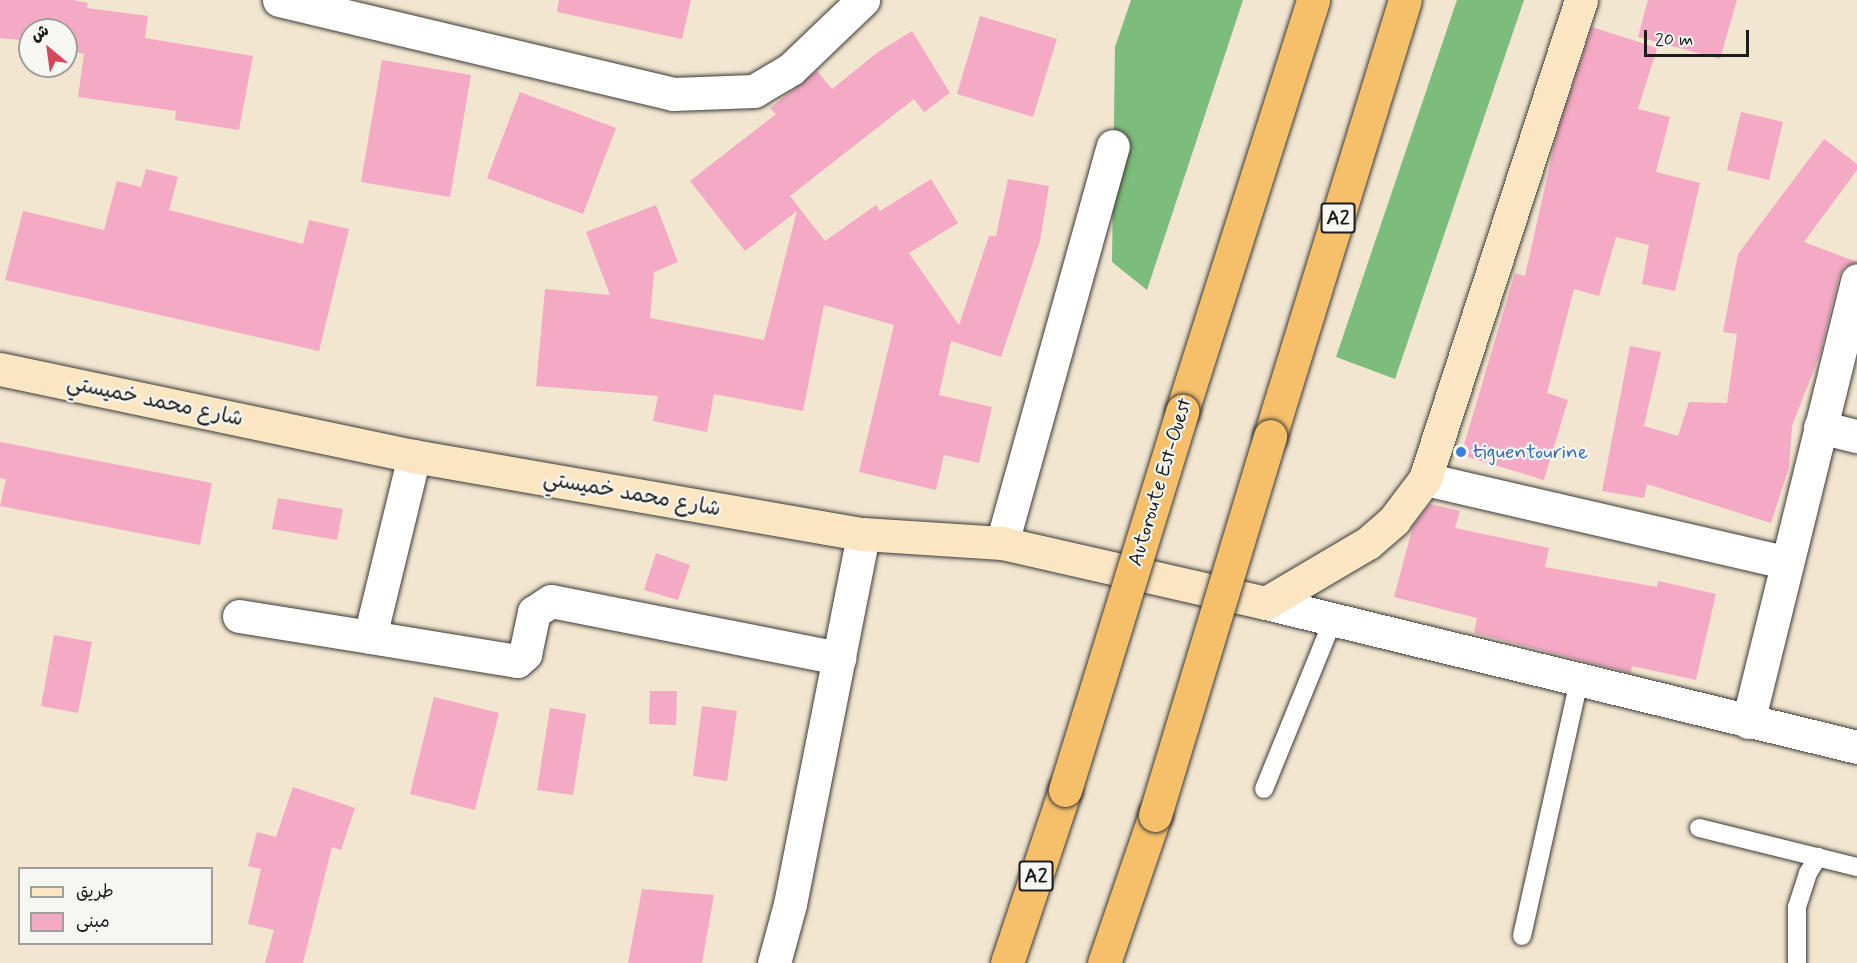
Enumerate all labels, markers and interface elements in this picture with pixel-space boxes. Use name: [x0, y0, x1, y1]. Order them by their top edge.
north arrow: [18, 18, 78, 78]
scale bar: [1647, 18, 1752, 56]
text: ش: [27, 20, 53, 47]
text: 20 m: [1655, 28, 1693, 52]
road number: A2: [1320, 201, 1356, 235]
street label: شارع محمد خميستي: [65, 370, 245, 432]
street label: Autoroute Est-Ouest: [1122, 395, 1198, 569]
place label: tiguentourine: [1473, 439, 1588, 465]
marker: tiguentourine: [1454, 445, 1468, 459]
street label: شارع محمد خميستي: [541, 466, 723, 522]
road number: A2: [1018, 859, 1054, 893]
legend: [18, 867, 213, 945]
text: طريق: [76, 880, 114, 904]
text: مبنى: [76, 910, 110, 934]

